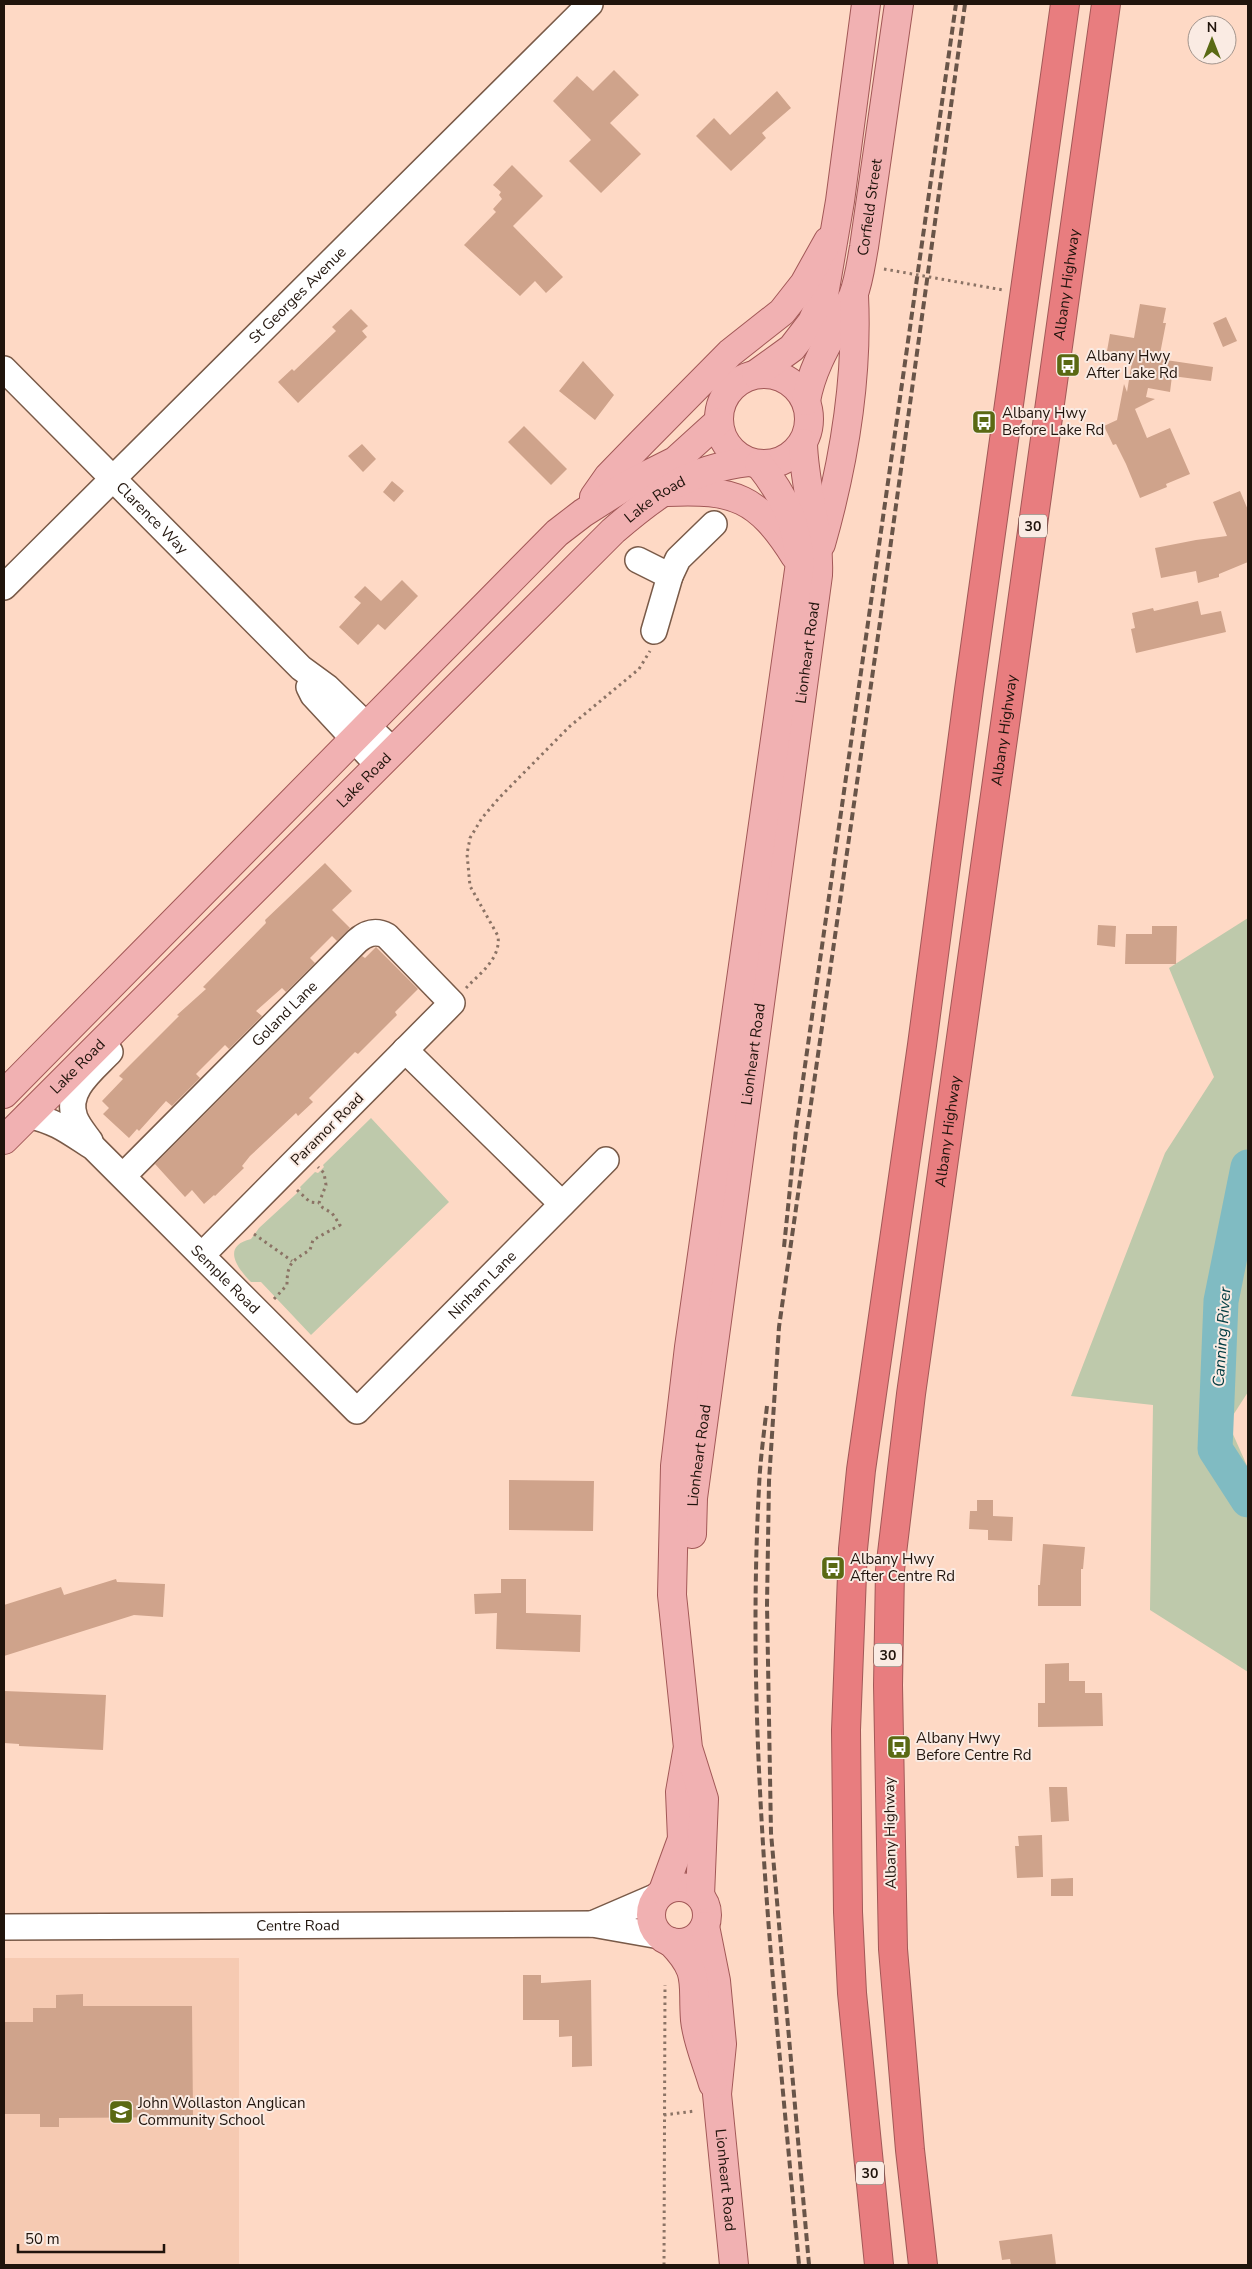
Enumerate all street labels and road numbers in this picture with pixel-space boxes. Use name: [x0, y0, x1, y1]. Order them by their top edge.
street label: Corfield Street: [853, 157, 887, 257]
street label: Albany Highway: [1049, 227, 1084, 342]
street label: St Georges Avenue: [244, 242, 351, 348]
street label: Lake Road: [620, 471, 689, 527]
street label: Clarence Way: [112, 478, 192, 559]
road number: 30: [1019, 514, 1047, 538]
street label: Lionheart Road: [791, 600, 824, 705]
street label: Albany Highway: [986, 673, 1022, 787]
street label: Lake Road: [332, 748, 396, 812]
street label: Goland Lane: [247, 976, 322, 1051]
street label: Lionheart Road: [736, 1002, 770, 1106]
street label: Lake Road: [46, 1035, 109, 1098]
street label: Albany Highway: [930, 1074, 966, 1188]
street label: Paramor Road: [286, 1088, 368, 1170]
street label: Semple Road: [186, 1240, 264, 1318]
street label: Ninham Lane: [444, 1246, 521, 1323]
street label: Lionheart Road: [683, 1403, 716, 1507]
road number: 30: [874, 1644, 902, 1666]
street label: Albany Highway: [879, 1776, 901, 1889]
street label: Centre Road: [256, 1915, 340, 1936]
street label: Lionheart Road: [711, 2128, 741, 2232]
road number: 30: [856, 2162, 884, 2184]

